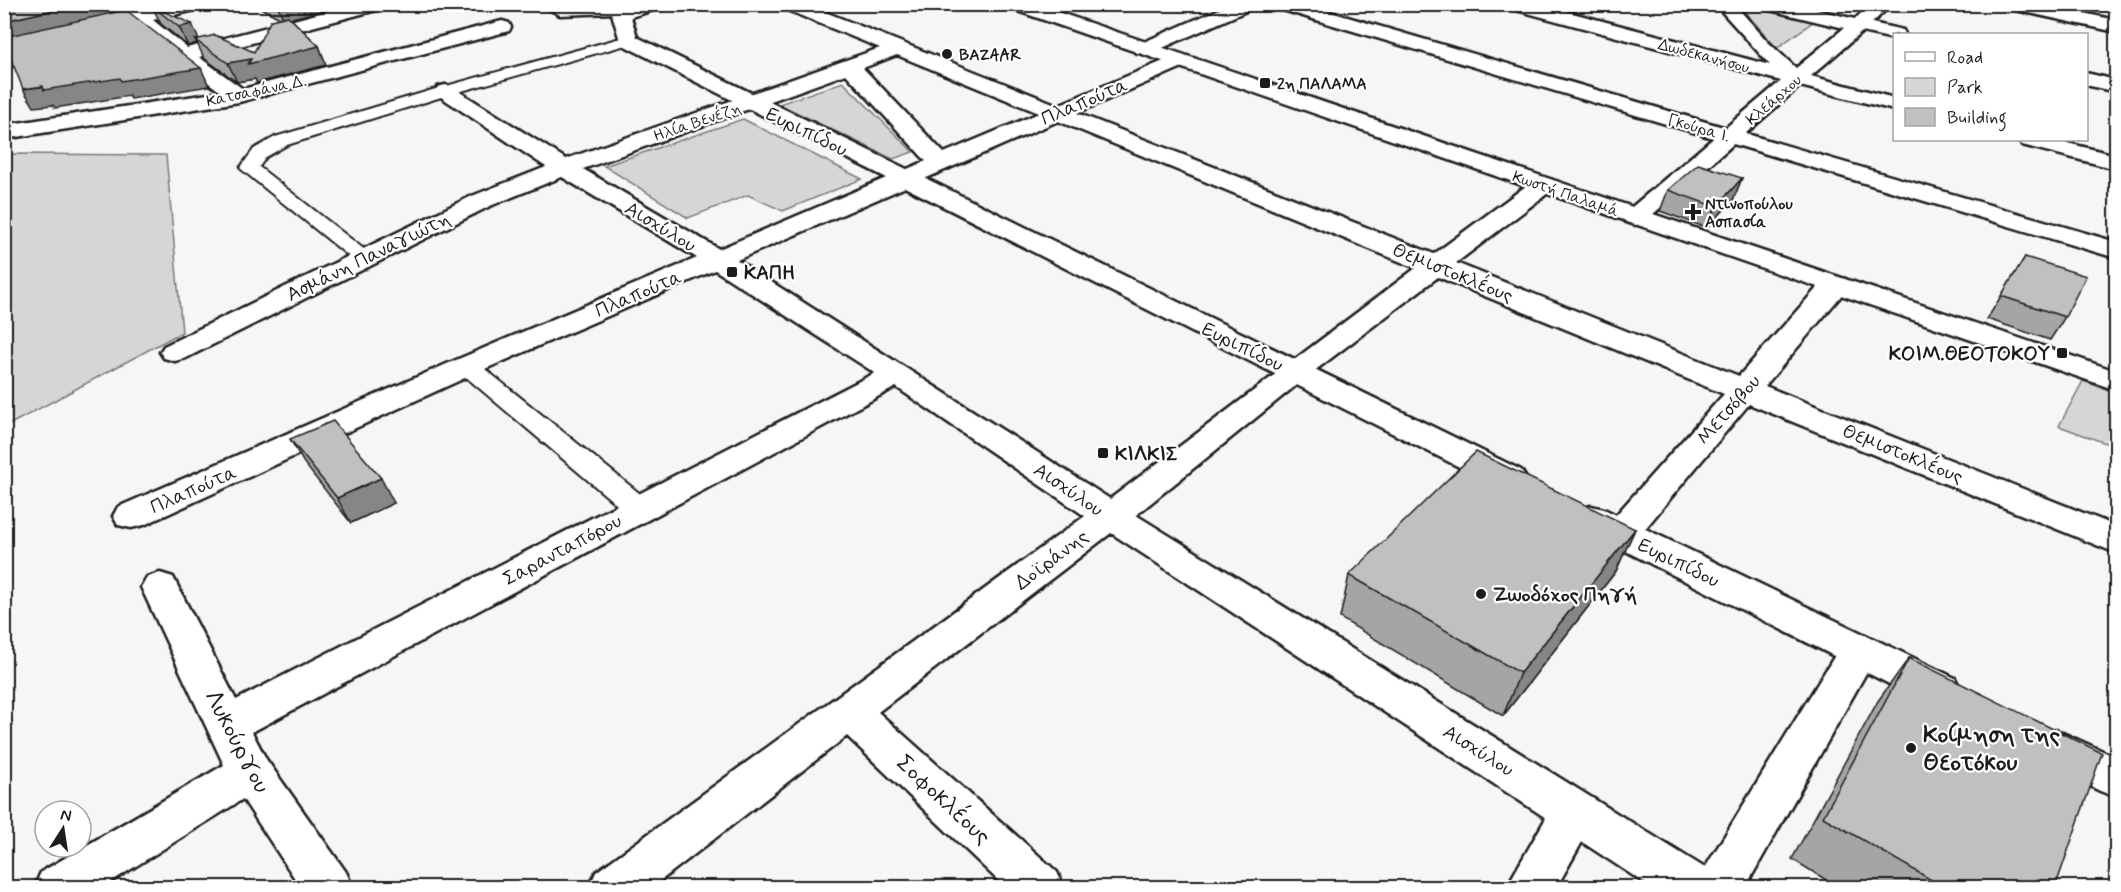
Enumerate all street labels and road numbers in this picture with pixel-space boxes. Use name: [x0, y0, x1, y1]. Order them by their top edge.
street label: Δωδεκανήσου: [1656, 34, 1752, 79]
street label: Κλεάρχου: [1742, 70, 1806, 130]
street label: Κατσαφάνα Δ.: [204, 71, 308, 112]
street label: Πλαπούτα: [1037, 72, 1132, 133]
street label: Ηλία Βενέζη: [651, 97, 744, 147]
street label: Ευριπίδου: [761, 101, 852, 164]
street label: Γκούρα Ι.: [1665, 110, 1732, 147]
street label: Κωστή Παλαμά: [1510, 166, 1621, 222]
street label: Αισχύλου: [619, 195, 701, 259]
street label: Ασμάνη Παναγιώτη: [282, 206, 455, 309]
street label: Θεμιστοκλέους: [1388, 237, 1517, 310]
street label: Πλαπούτα: [591, 264, 686, 325]
street label: Ευριπίδου: [1197, 316, 1288, 379]
street label: Μετσόβου: [1691, 369, 1767, 451]
street label: Θεμιστοκλέους: [1838, 418, 1967, 491]
street label: Αισχύλου: [1028, 457, 1108, 524]
street label: Πλαπούτα: [146, 459, 241, 521]
street label: Σαρανταπόρου: [499, 508, 627, 593]
street label: Δοϊράνης: [1009, 523, 1095, 597]
street label: Ευριπίδου: [1633, 532, 1724, 595]
street label: Λυκούργου: [197, 685, 277, 799]
street label: Αισχύλου: [1438, 719, 1519, 784]
street label: Σοφοκλέους: [889, 747, 998, 852]

